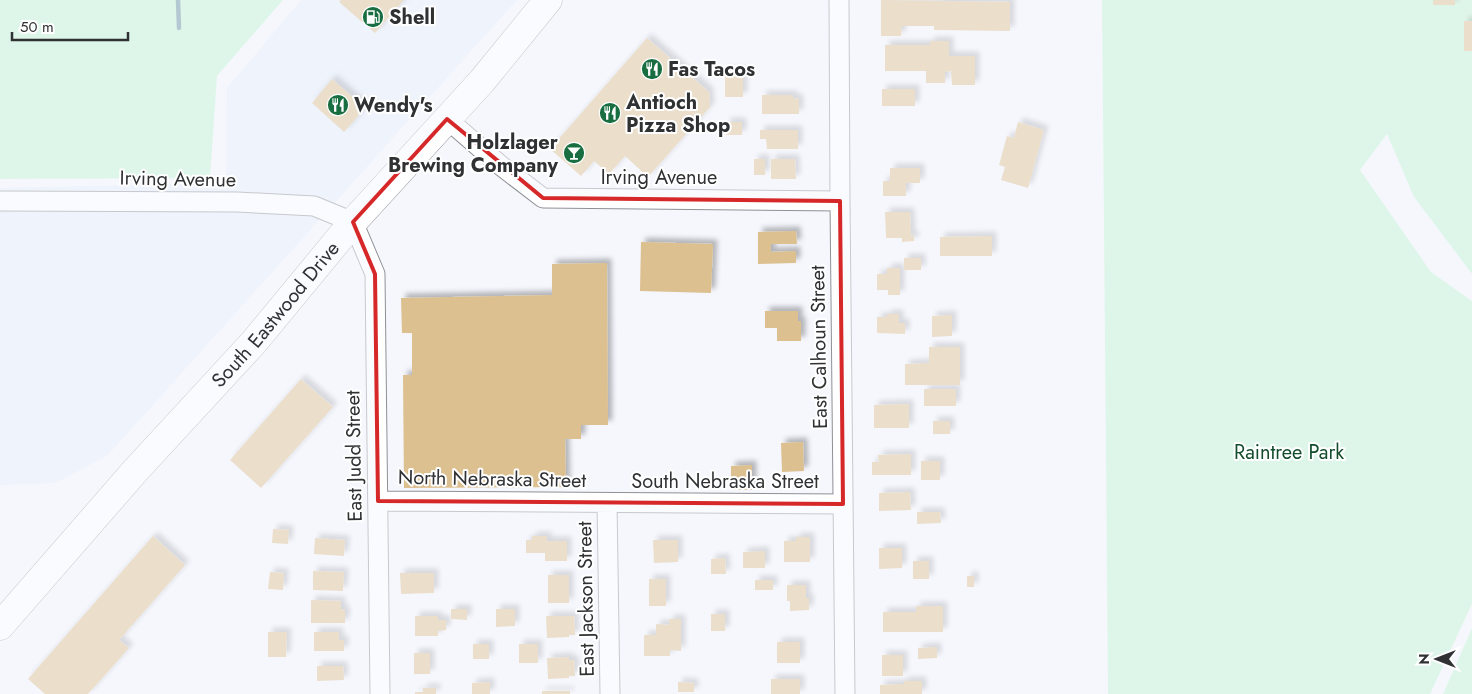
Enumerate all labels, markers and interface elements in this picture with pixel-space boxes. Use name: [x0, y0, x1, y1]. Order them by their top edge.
place label: Shell: [389, 3, 435, 32]
fuel station icon: Shell: [361, 5, 385, 29]
scale bar: [12, 10, 129, 42]
text: 50 m: [20, 16, 54, 38]
place label: Fas Tacos: [668, 55, 755, 84]
restaurant icon: Fas Tacos: [640, 57, 664, 81]
place label: Antioch Pizza Shop: [625, 88, 730, 140]
place label: Wendy's: [354, 91, 433, 120]
restaurant icon: Wendy's: [326, 93, 350, 117]
restaurant icon: Antioch Pizza Shop: [598, 101, 622, 125]
place label: Holzlager Brewing Company: [388, 128, 559, 180]
bar icon: Holzlager Brewing Company: [562, 141, 586, 165]
street label: Irving Avenue: [119, 163, 237, 195]
street label: Irving Avenue: [601, 163, 717, 192]
street label: South Eastwood Drive: [205, 235, 346, 394]
street label: East Calhoun Street: [803, 265, 835, 429]
street label: East Judd Street: [338, 390, 370, 522]
park label: Raintree Park: [1234, 438, 1344, 467]
street label: North Nebraska Street: [398, 463, 587, 495]
street label: South Nebraska Street: [631, 467, 819, 496]
street label: East Jackson Street: [570, 521, 602, 677]
north arrow: [1412, 634, 1462, 684]
text: N: [1414, 653, 1434, 665]

